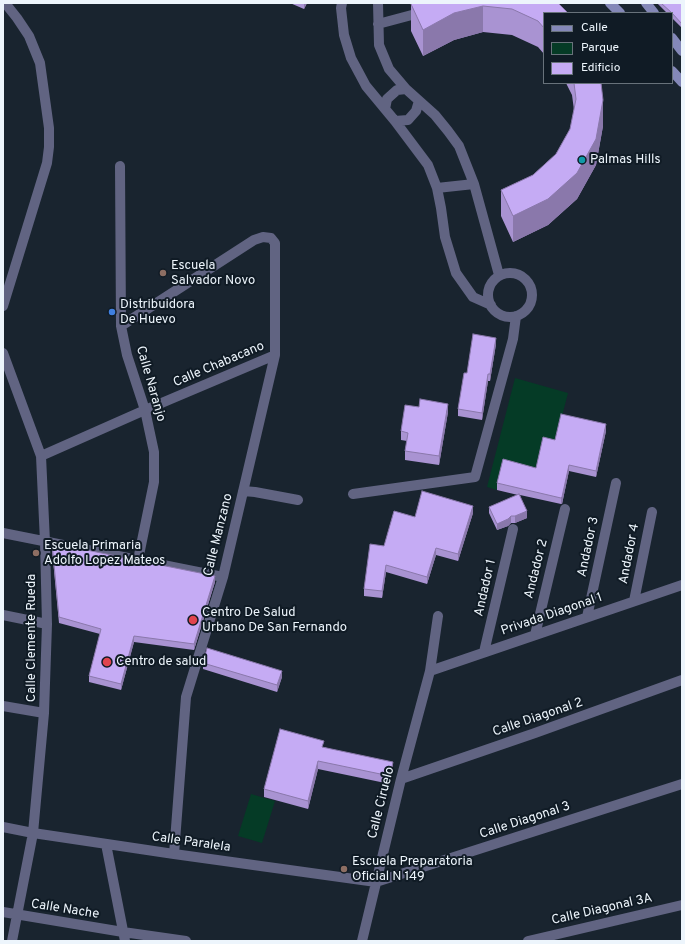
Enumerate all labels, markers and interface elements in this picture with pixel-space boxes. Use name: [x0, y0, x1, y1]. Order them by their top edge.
legend: [543, 12, 673, 84]
text: Calle: [581, 20, 608, 36]
text: Parque: [581, 40, 619, 56]
text: Edificio: [581, 60, 620, 76]
place label: Palmas Hills: [590, 152, 661, 168]
marker: Palmas Hills: [577, 155, 587, 165]
place label: Escuela Salvador Novo: [171, 258, 255, 289]
marker: Escuela Salvador Novo: [158, 268, 168, 278]
place label: Distribuidora De Huevo: [120, 297, 195, 328]
marker: Distribuidora De Huevo: [107, 307, 117, 317]
street label: Calle Chabacano: [171, 339, 267, 391]
street label: Calle Naranjo: [132, 344, 168, 424]
street label: Calle Manzano: [201, 492, 237, 578]
street label: Andador 3: [575, 515, 603, 579]
street label: Andador 4: [616, 522, 644, 586]
street label: Andador 2: [522, 537, 552, 601]
place label: Escuela Primaria Adolfo Lopez Mateos: [44, 538, 165, 569]
marker: Escuela Primaria Adolfo Lopez Mateos: [31, 548, 41, 558]
street label: Andador 1: [472, 558, 500, 618]
street label: Calle Clemente Rueda: [24, 574, 40, 702]
street label: Privada Diagonal 1: [499, 590, 605, 640]
place label: Centro De Salud Urbano De San Fernando: [202, 605, 347, 636]
marker: Centro De Salud Urbano De San Fernando: [187, 614, 199, 626]
place label: Centro de salud: [116, 654, 206, 670]
marker: Centro de salud: [101, 656, 113, 668]
street label: Calle Diagonal 2: [491, 695, 585, 741]
street label: Calle Ciruelo: [366, 765, 398, 841]
street label: Calle Diagonal 3: [478, 799, 572, 843]
street label: Calle Paralela: [151, 830, 231, 856]
place label: Escuela Preparatoria Oficial N 149: [352, 854, 473, 885]
marker: Escuela Preparatoria Oficial N 149: [339, 864, 349, 874]
street label: Calle Diagonal 3A: [550, 891, 654, 929]
street label: Calle Nache: [30, 897, 100, 923]

